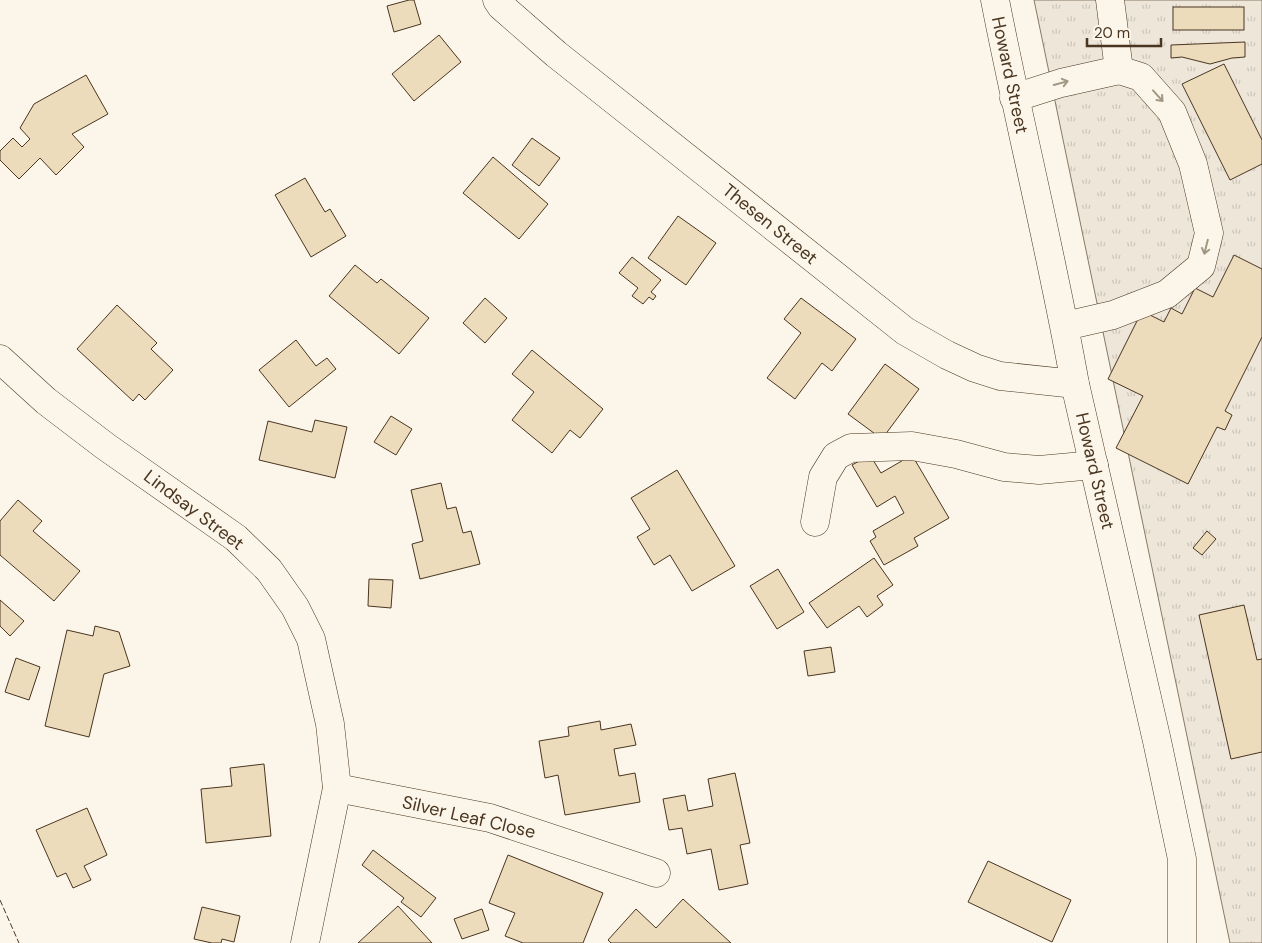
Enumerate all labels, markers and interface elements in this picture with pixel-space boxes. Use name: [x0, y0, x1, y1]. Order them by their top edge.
street label: Howard Street: [986, 14, 1034, 136]
scale bar: [1087, 15, 1161, 47]
text: 20 m: [1094, 23, 1130, 43]
one-way arrow: [1052, 78, 1068, 88]
one-way arrow: [1152, 89, 1164, 102]
street label: Thesen Street: [717, 178, 823, 270]
one-way arrow: [1201, 238, 1210, 254]
street label: Howard Street: [1070, 410, 1120, 532]
street label: Lindsay Street: [139, 464, 249, 556]
street label: Silver Leaf Close: [400, 790, 538, 844]

